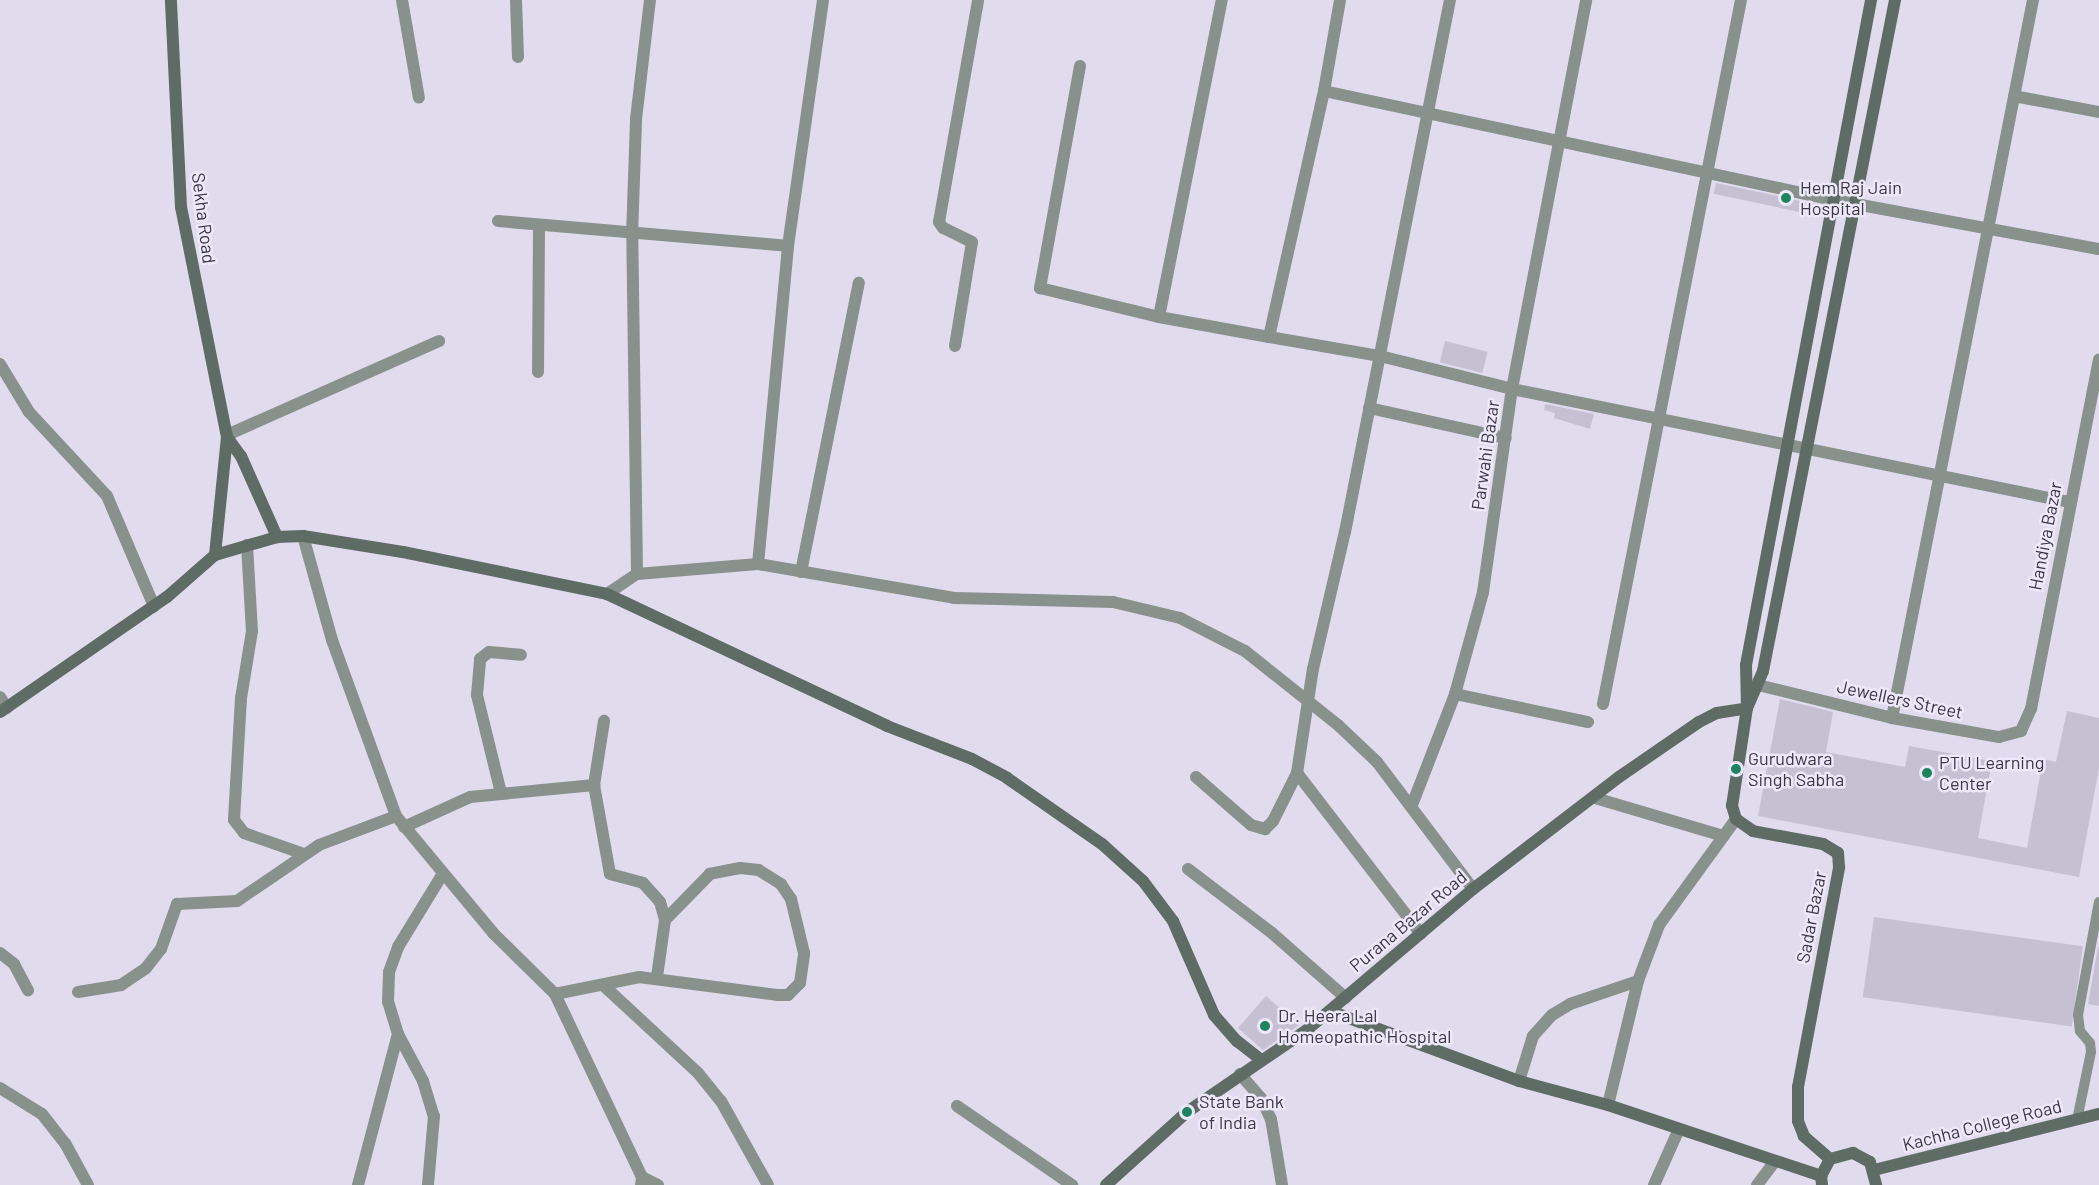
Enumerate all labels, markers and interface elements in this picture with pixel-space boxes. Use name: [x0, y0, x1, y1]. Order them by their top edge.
street label: Sekha Road: [188, 171, 220, 265]
place label: Hem Raj Jain Hospital: [1800, 177, 1902, 219]
marker: Hem Raj Jain Hospital: [1777, 189, 1795, 207]
street label: Parwahi Bazar: [1467, 399, 1503, 511]
street label: Handiya Bazar: [2024, 480, 2066, 592]
street label: Jewellers Street: [1835, 675, 1965, 723]
place label: Gurudwara Singh Sabha: [1748, 748, 1844, 790]
place label: PTU Learning Center: [1939, 752, 2044, 795]
marker: Gurudwara Singh Sabha: [1729, 762, 1743, 776]
marker: PTU Learning Center: [1920, 766, 1934, 780]
street label: Purana Bazar Road: [1345, 866, 1471, 976]
street label: Sadar Bazar: [1792, 869, 1830, 965]
place label: Dr. Heera Lal Homeopathic Hospital: [1278, 1005, 1451, 1048]
marker: Dr. Heera Lal Homeopathic Hospital: [1256, 1017, 1274, 1035]
place label: State Bank of India: [1199, 1091, 1284, 1134]
street label: Kachha College Road: [1900, 1095, 2064, 1155]
marker: State Bank of India: [1180, 1105, 1194, 1119]

